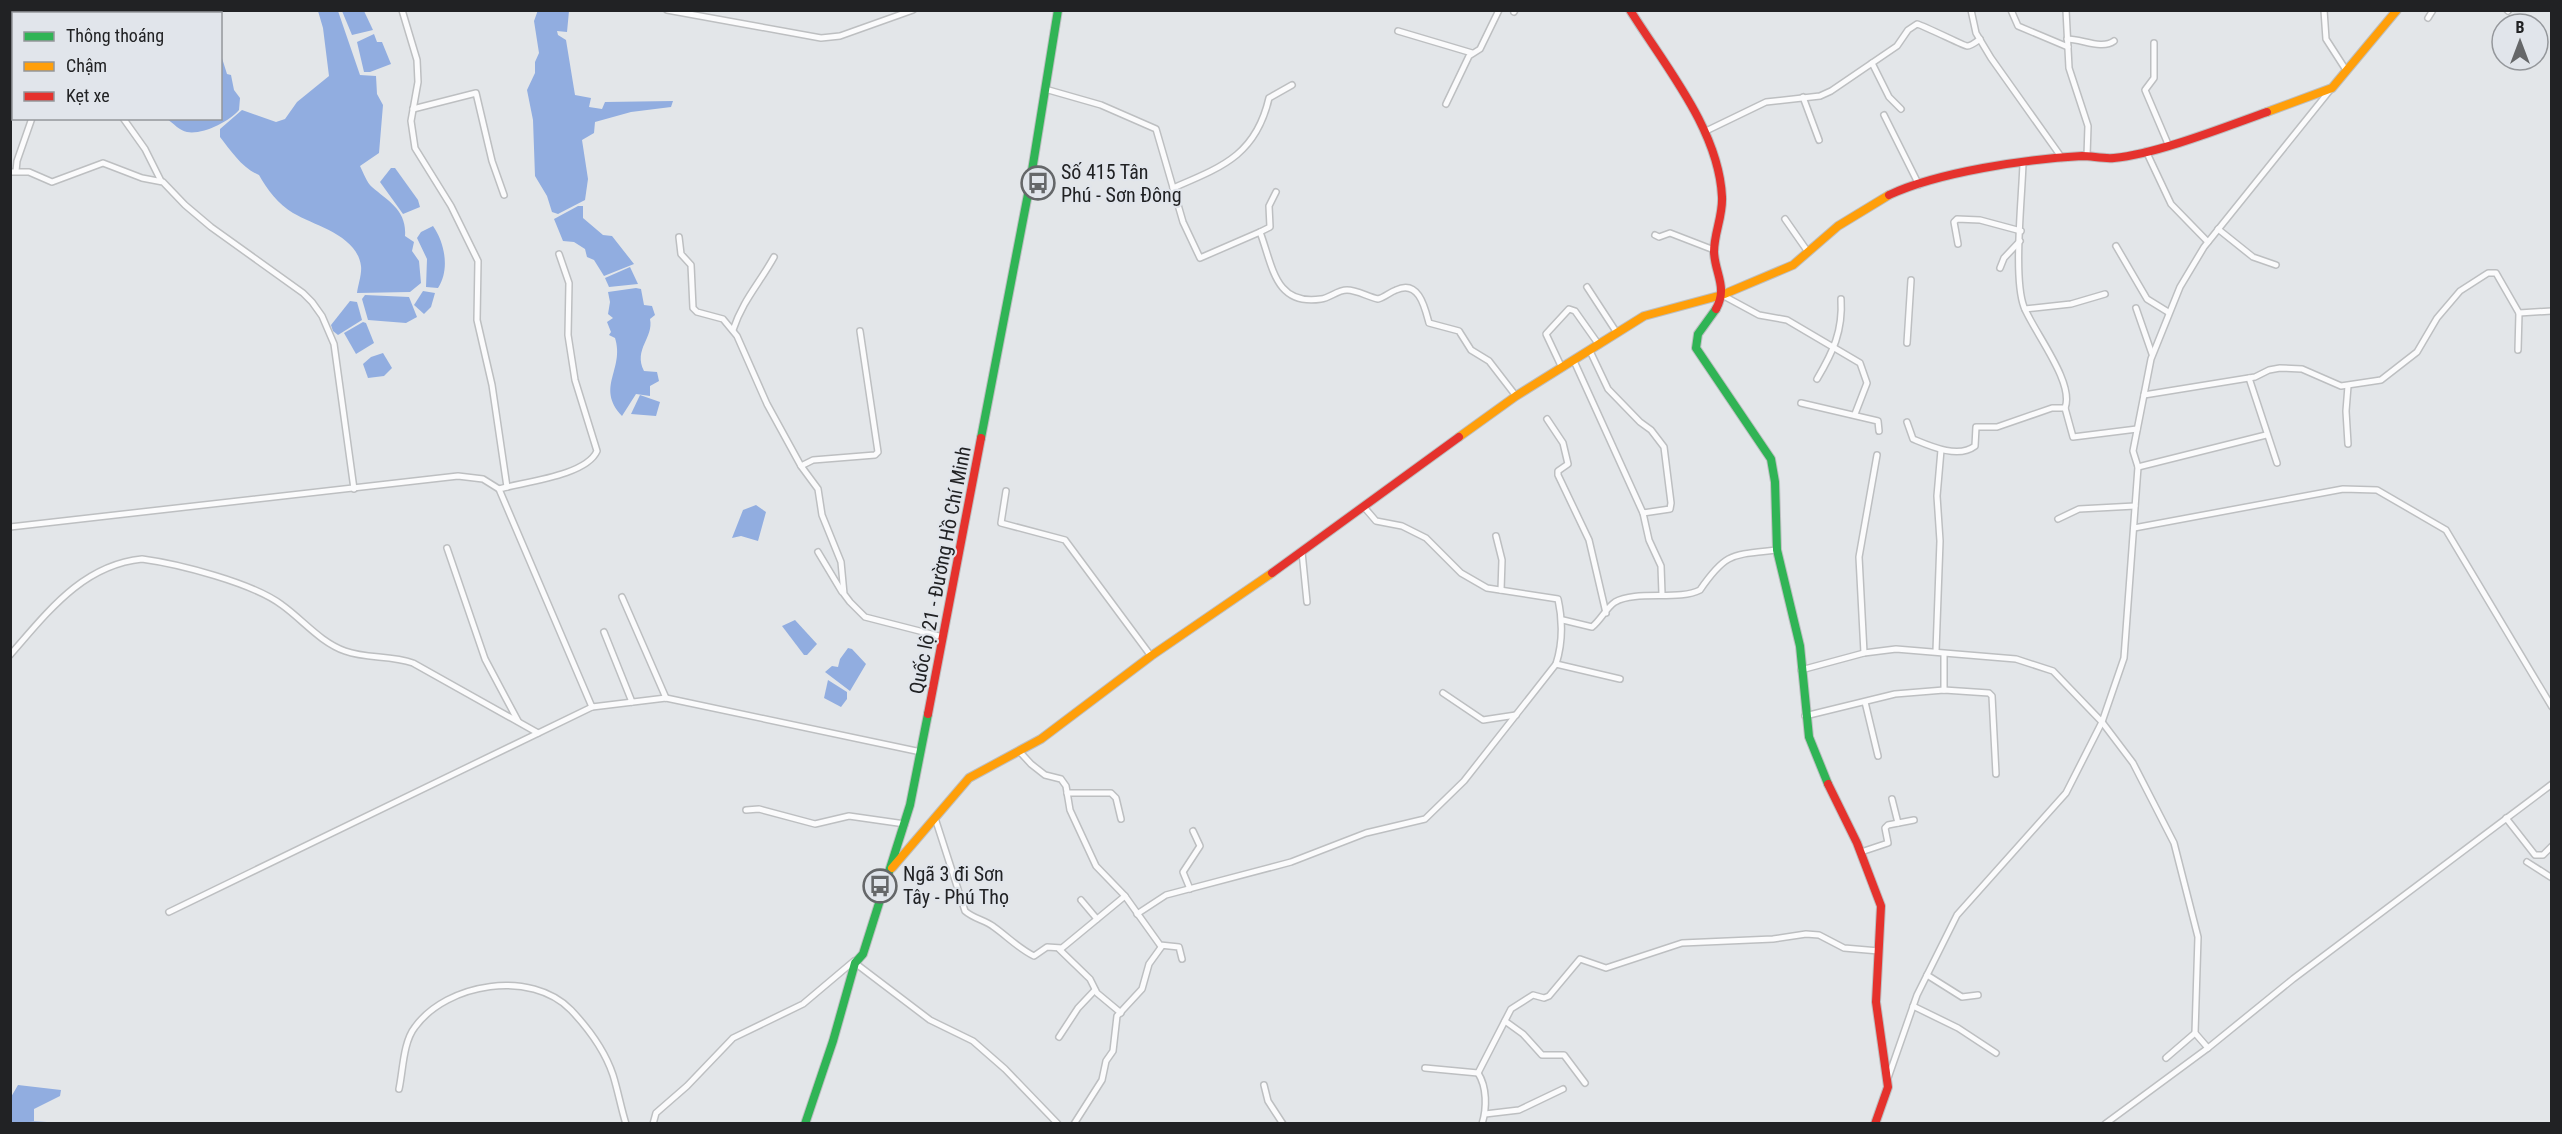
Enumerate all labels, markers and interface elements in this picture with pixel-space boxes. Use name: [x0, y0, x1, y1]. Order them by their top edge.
legend: [12, 12, 222, 120]
north arrow: [2490, 12, 2550, 72]
text: B: [2516, 18, 2525, 37]
text: Thông thoáng: [66, 25, 164, 46]
text: Chậm: [66, 55, 107, 76]
text: Kẹt xe: [66, 85, 110, 106]
place label: Số 415 Tân Phú - Sơn Đông: [1061, 160, 1182, 207]
bus stop icon: Số 415 Tân Phú - Sơn Đông: [1020, 165, 1056, 201]
street label: Quốc lộ 21 - Đường Hồ Chí Minh: [904, 444, 976, 696]
place label: Ngã 3 đi Sơn Tây - Phú Thọ: [903, 862, 1009, 909]
bus stop icon: Ngã 3 đi Sơn Tây - Phú Thọ: [862, 868, 898, 904]

